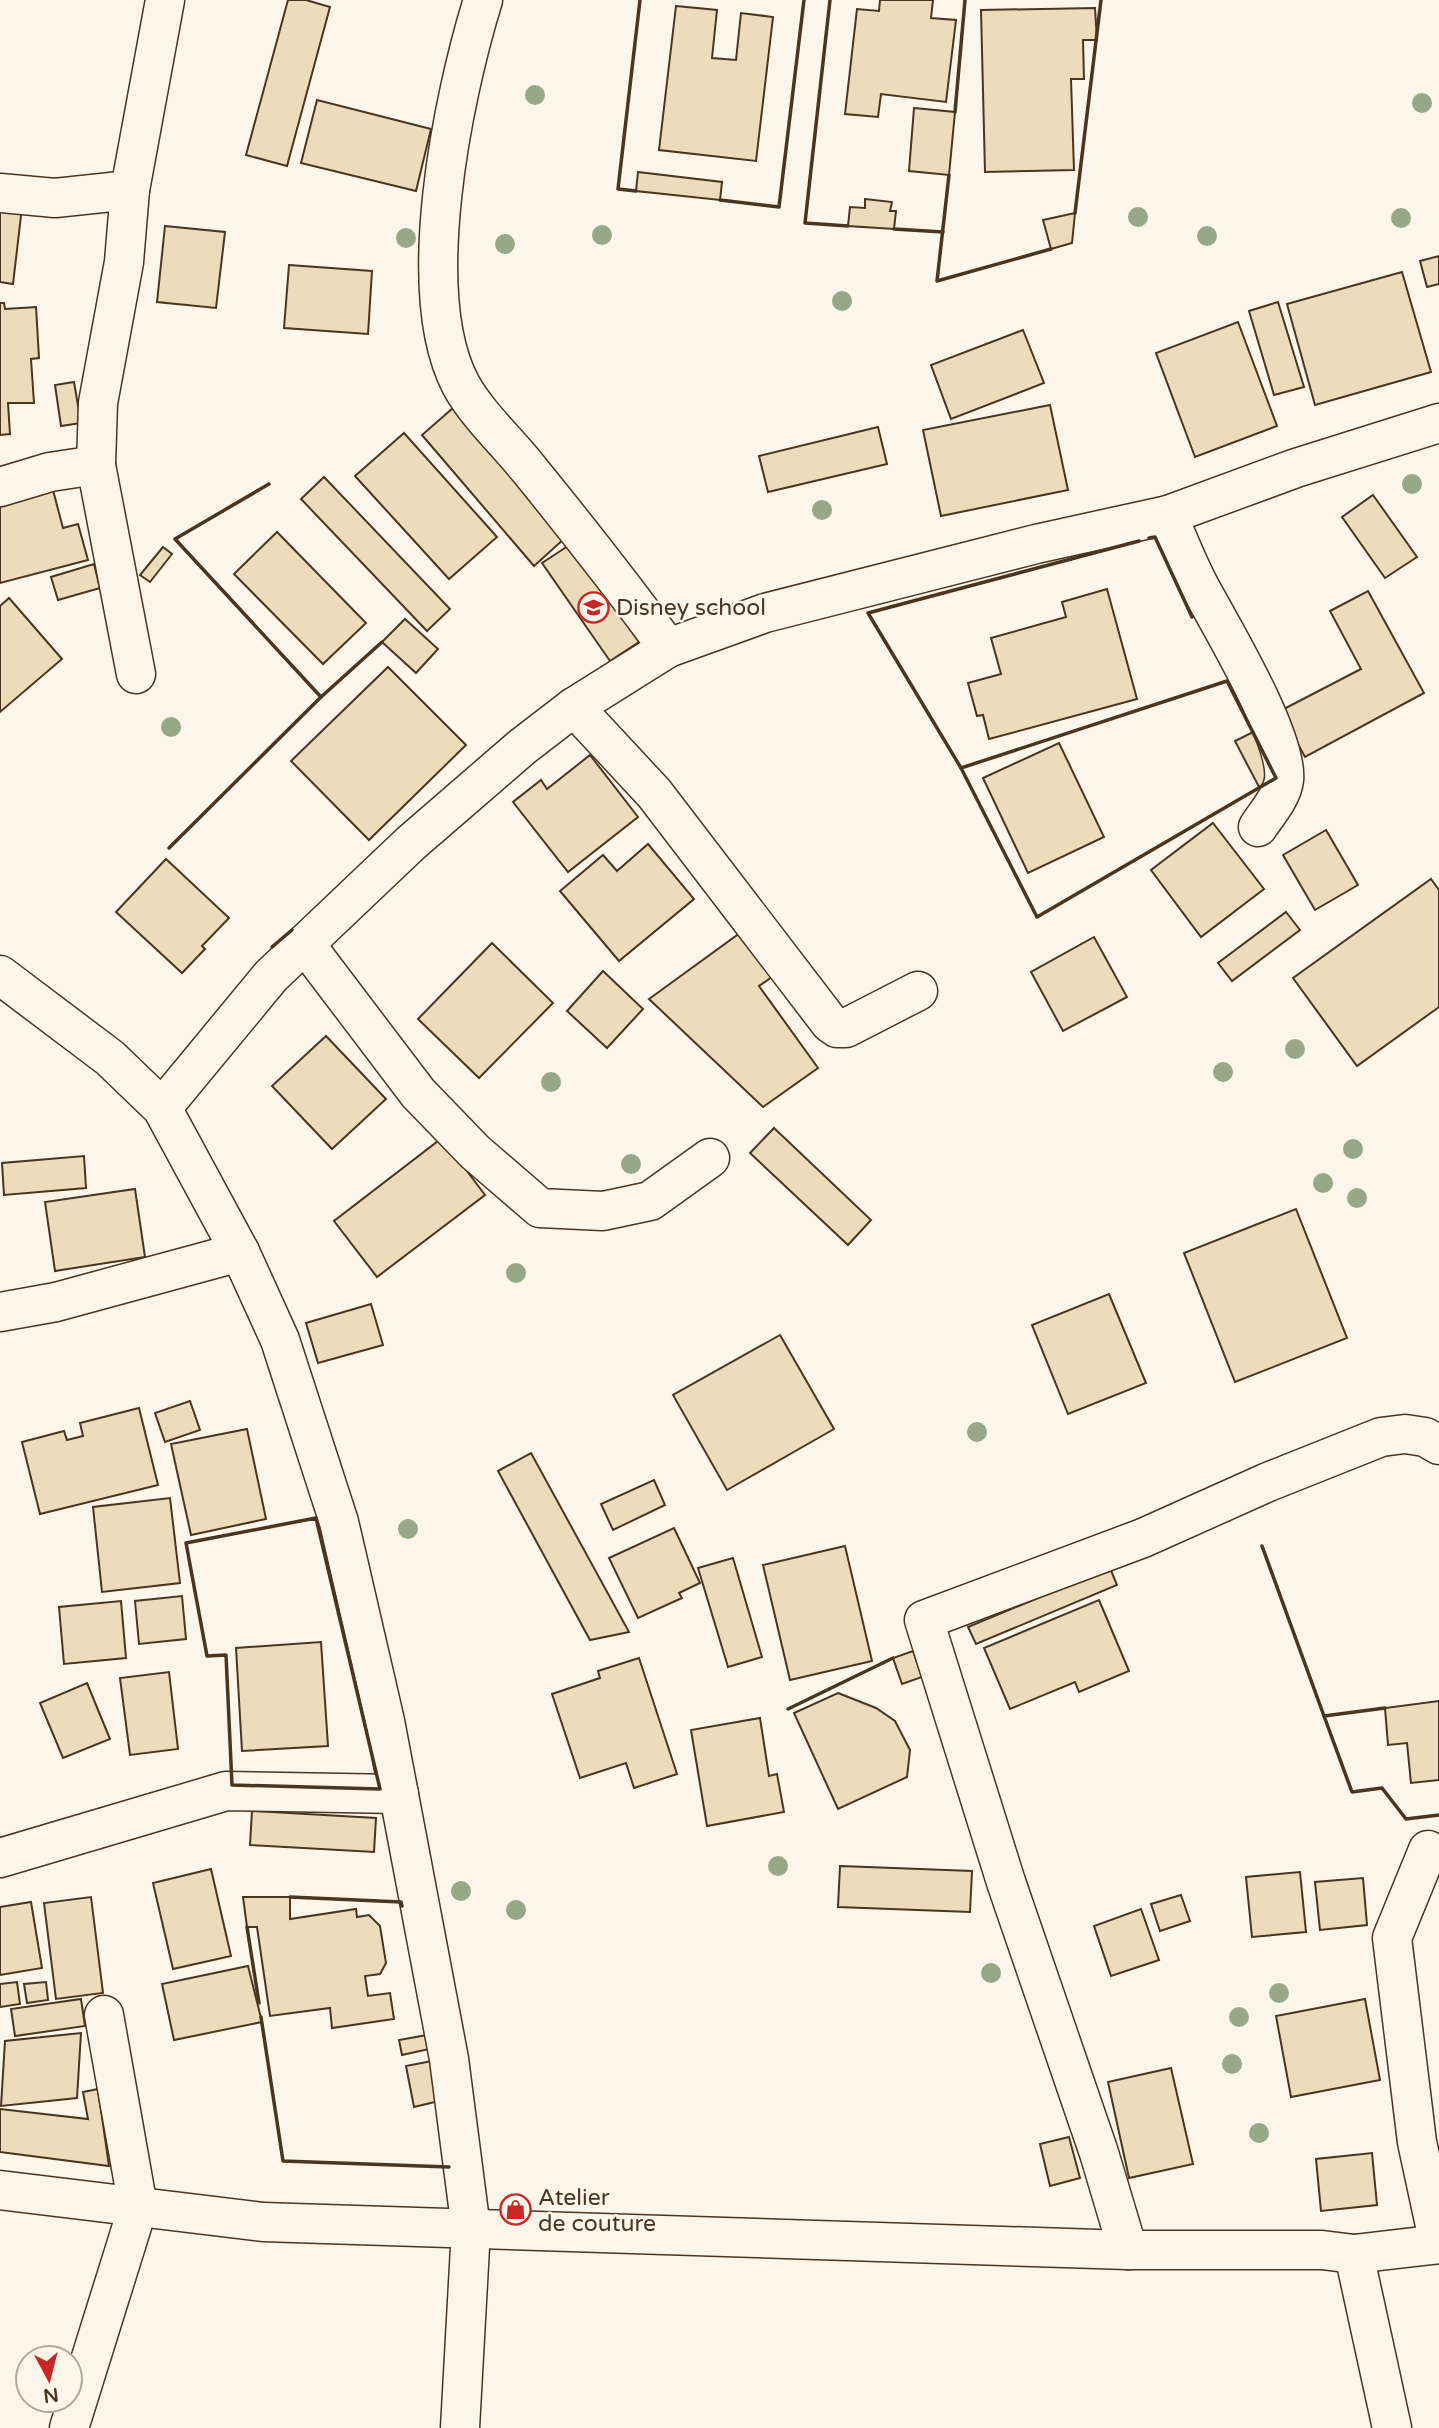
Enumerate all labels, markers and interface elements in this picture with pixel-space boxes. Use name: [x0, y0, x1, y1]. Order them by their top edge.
school or university icon: Disney school: [576, 590, 610, 624]
place label: Disney school: [616, 594, 766, 622]
place label: Atelier de couture: [538, 2184, 656, 2238]
shop icon: Atelier de couture: [498, 2193, 532, 2227]
north arrow: [14, 2344, 84, 2414]
text: N: [42, 2383, 60, 2407]

